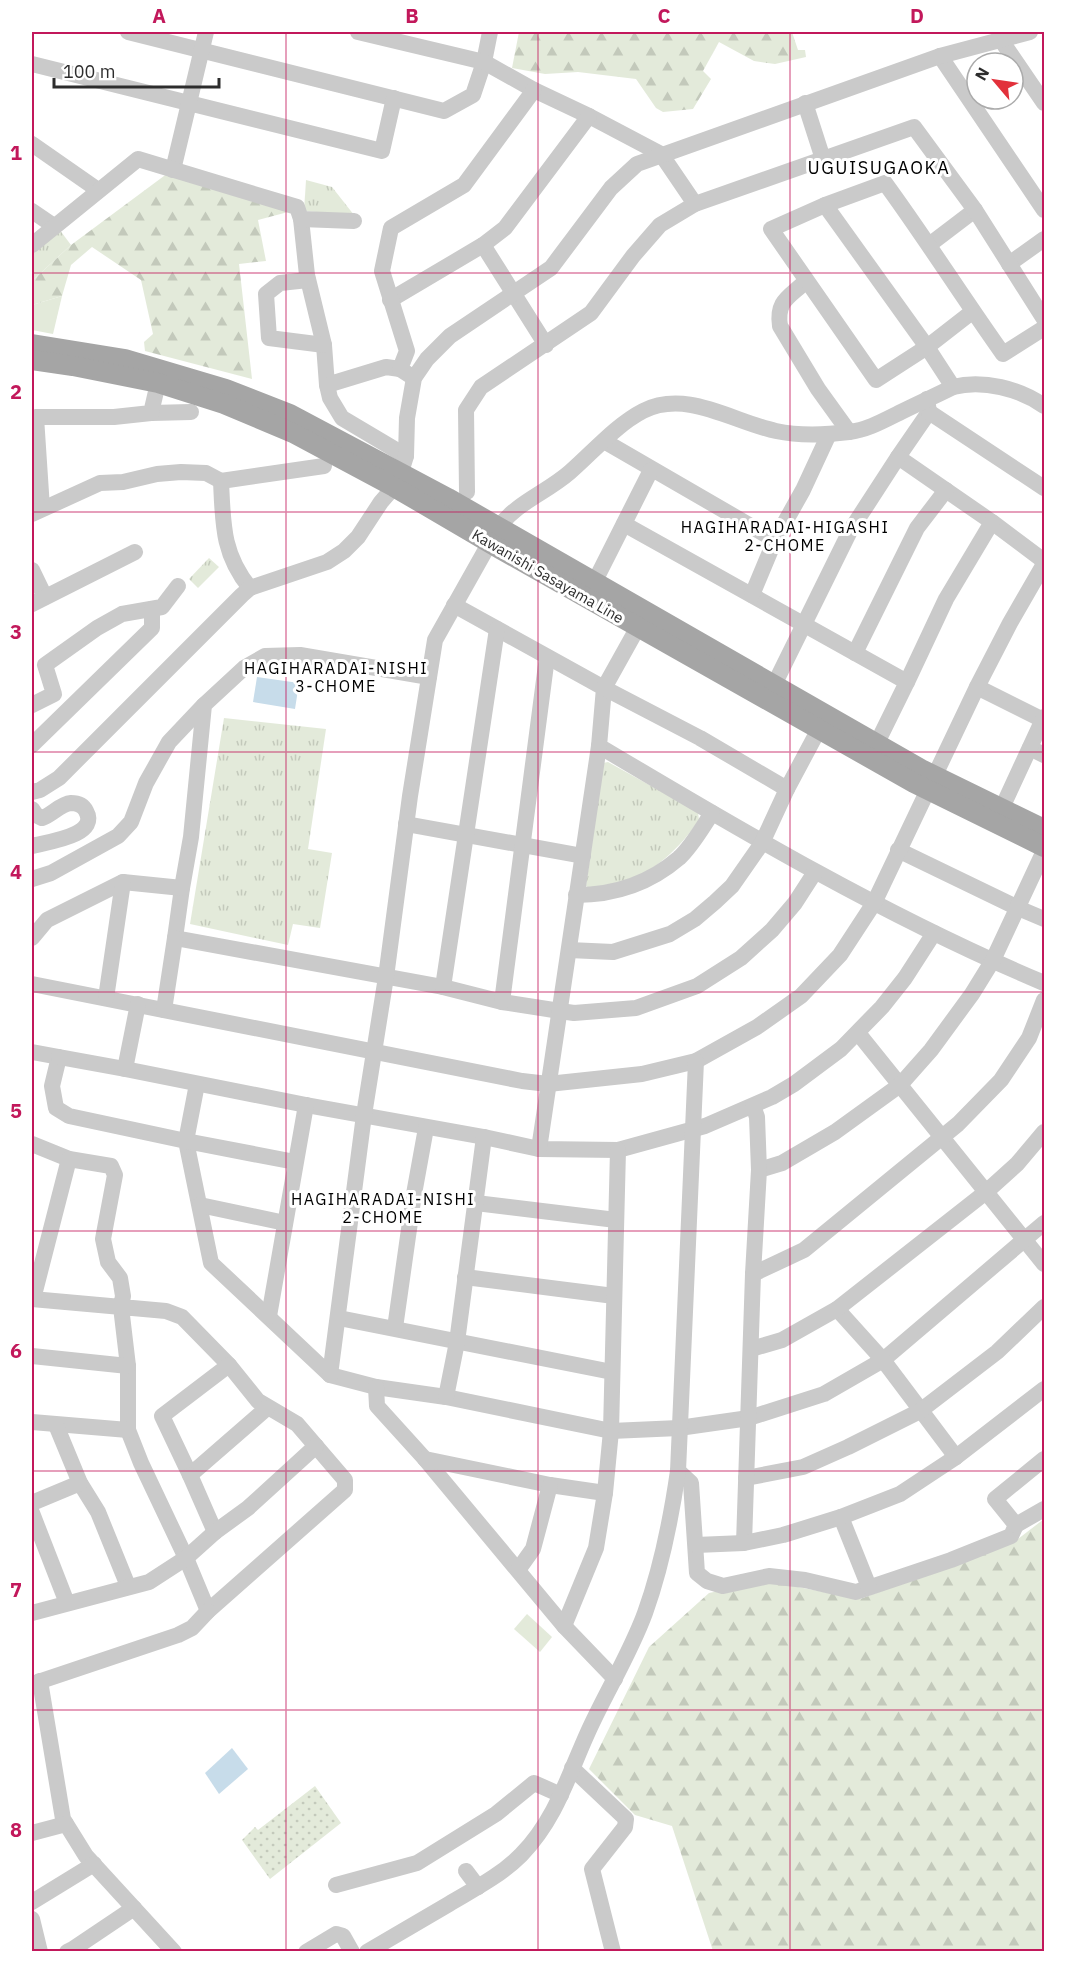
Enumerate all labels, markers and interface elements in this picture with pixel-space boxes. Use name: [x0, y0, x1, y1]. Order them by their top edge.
text: A: [152, 2, 166, 29]
text: B: [405, 2, 419, 29]
text: C: [657, 2, 671, 29]
text: D: [910, 2, 924, 29]
scale bar: [54, 51, 219, 89]
north arrow: [965, 51, 1025, 111]
text: 100 m: [63, 60, 115, 83]
text: N: [970, 64, 993, 84]
text: 1: [10, 139, 22, 166]
district label: UGUISUGAOKA: [808, 156, 950, 179]
text: 2: [10, 378, 22, 405]
district label: HAGIHARADAI-HIGASHI 2-CHOME: [681, 517, 889, 555]
street label: Kawanishi Sasayama Line: [469, 525, 627, 627]
text: 3: [10, 618, 22, 645]
district label: HAGIHARADAI-NISHI 3-CHOME: [244, 658, 428, 696]
text: 4: [10, 858, 22, 885]
text: 5: [10, 1097, 22, 1124]
district label: HAGIHARADAI-NISHI 2-CHOME: [291, 1189, 475, 1227]
text: 6: [10, 1337, 22, 1364]
text: 7: [10, 1576, 22, 1603]
text: 8: [10, 1816, 22, 1843]

